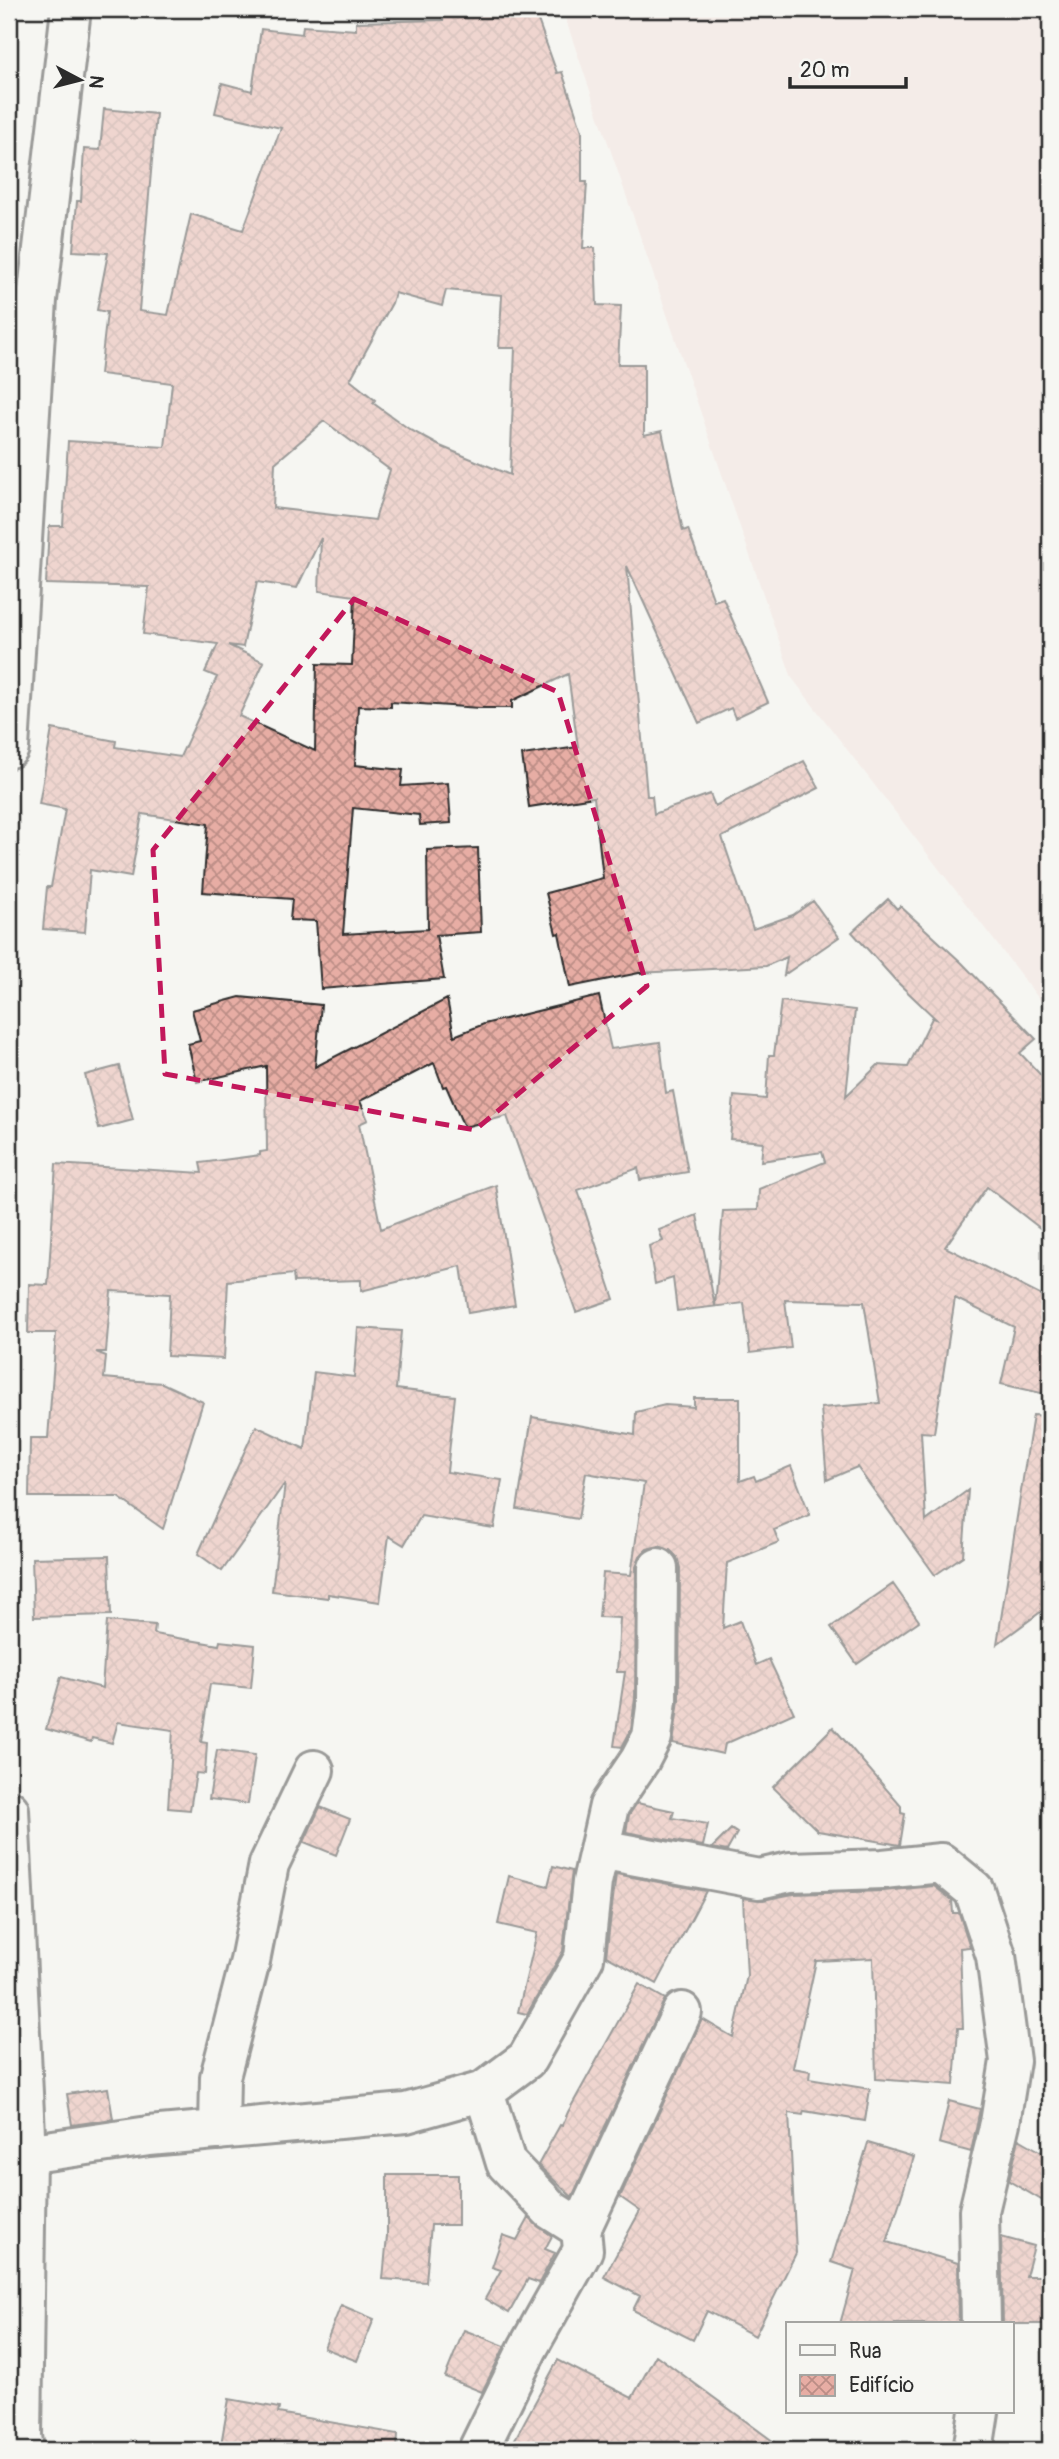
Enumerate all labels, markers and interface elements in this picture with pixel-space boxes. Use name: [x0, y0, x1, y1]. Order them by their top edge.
north arrow: [46, 46, 116, 116]
scale bar: [790, 46, 905, 90]
text: 20 m: [800, 57, 849, 84]
text: N: [83, 74, 109, 90]
legend: [786, 2322, 1014, 2414]
text: Rua: [849, 2338, 882, 2365]
text: Edifício: [849, 2372, 914, 2399]

